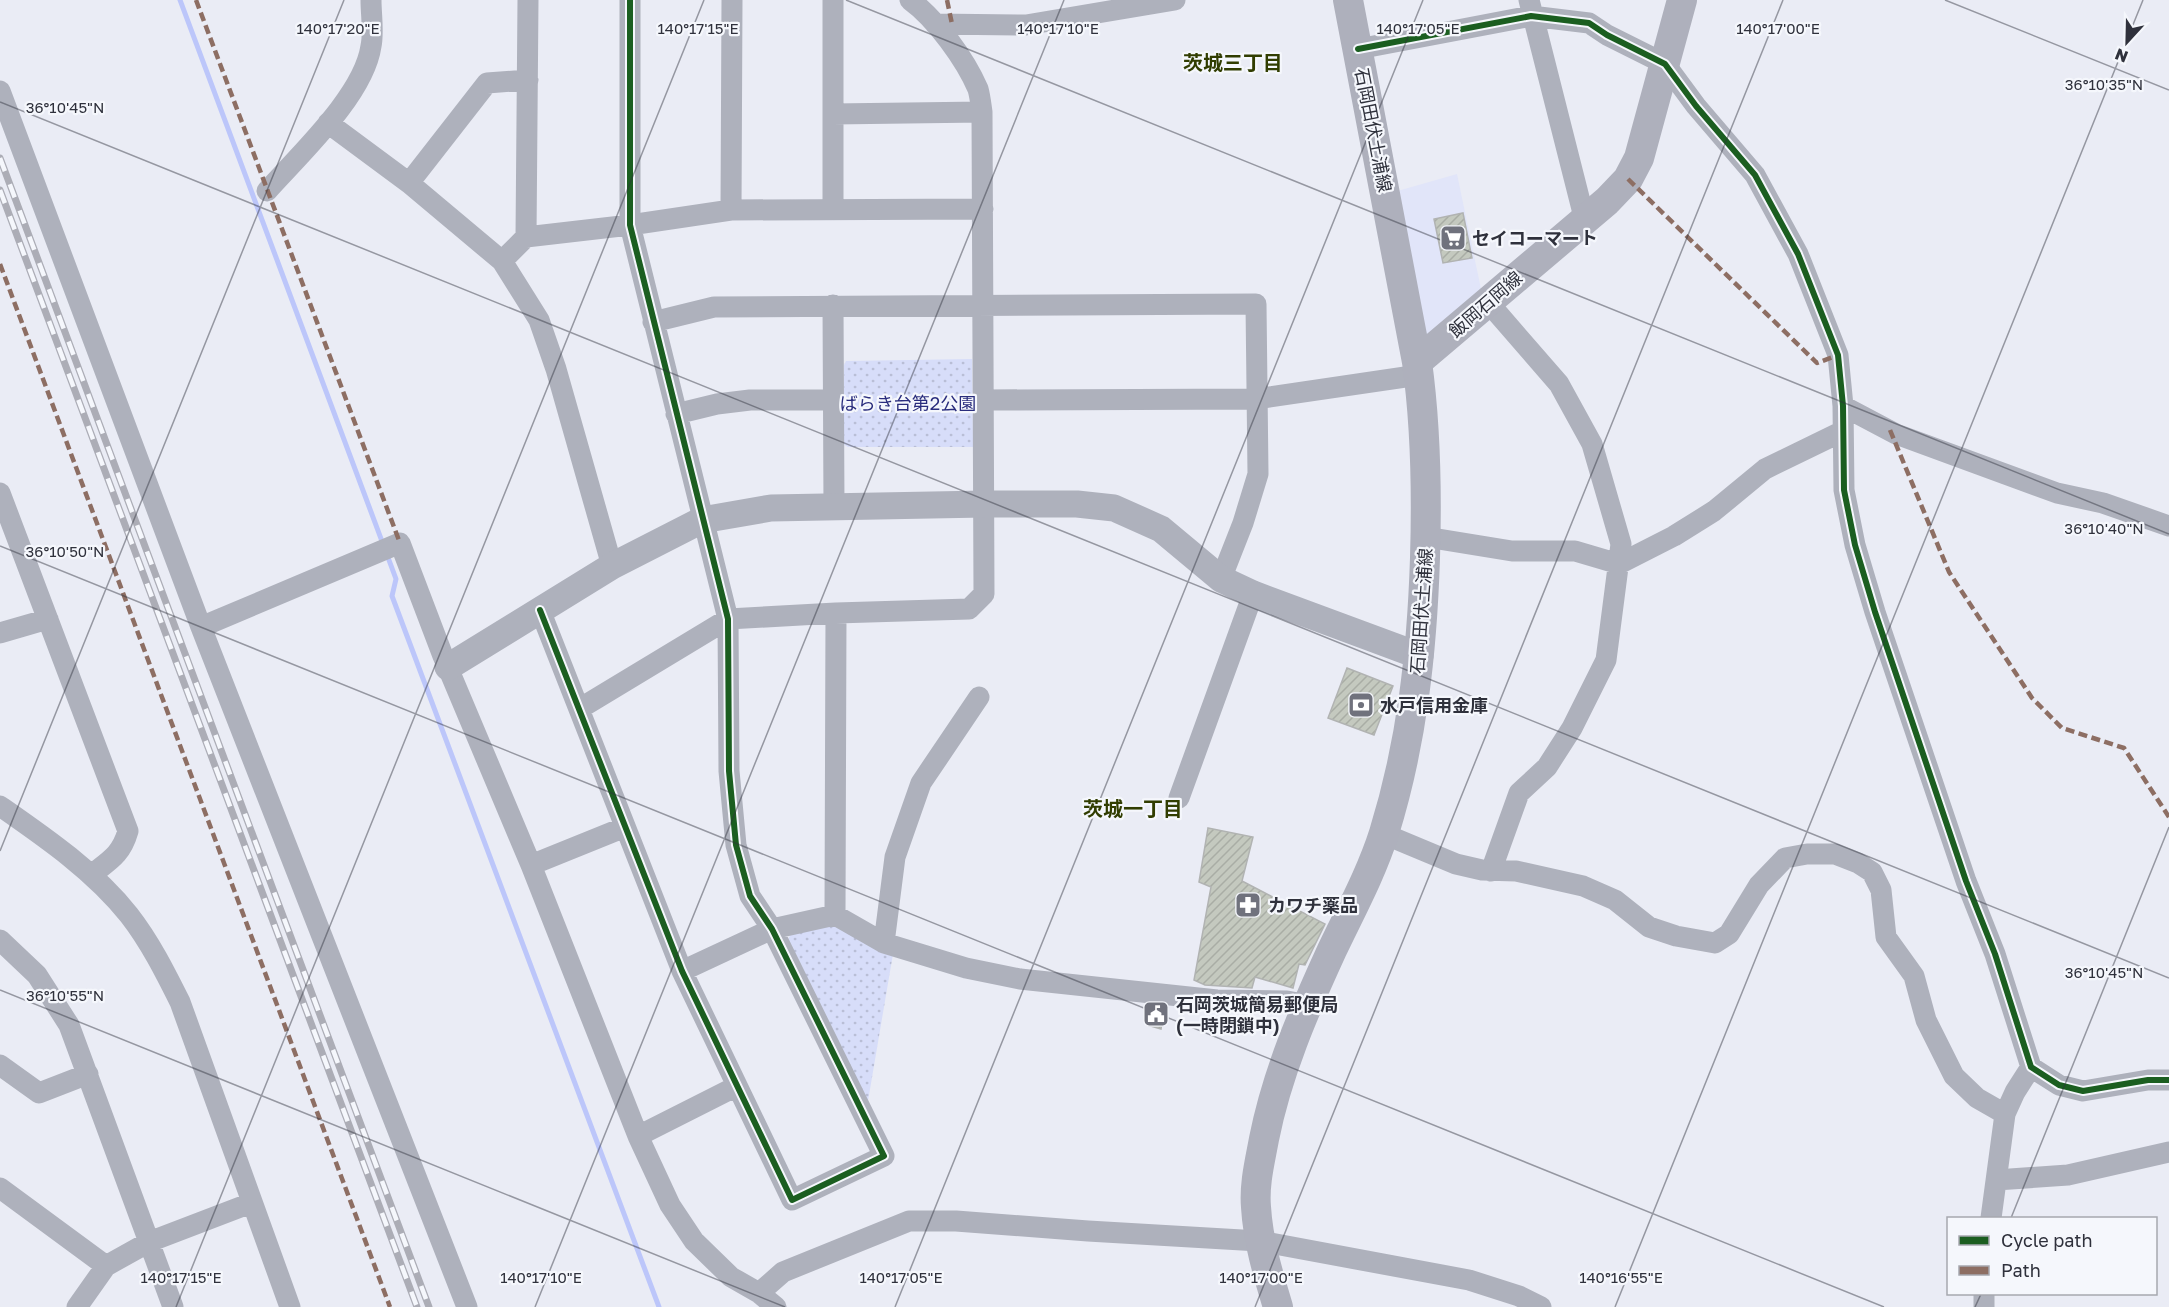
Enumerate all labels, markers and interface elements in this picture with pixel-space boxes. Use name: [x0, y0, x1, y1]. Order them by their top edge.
north arrow: [2097, 12, 2157, 72]
text: 140°17'20"E: [296, 19, 380, 37]
text: 140°17'15"E: [657, 19, 739, 37]
text: 140°17'10"E: [1017, 19, 1099, 37]
text: 140°17'05"E: [1376, 19, 1460, 37]
text: 140°17'00"E: [1736, 19, 1820, 37]
text: N: [2112, 44, 2131, 67]
district label: 茨城三丁目: [1183, 50, 1283, 74]
street label: 石岡田伏土浦線: [1351, 66, 1397, 194]
text: 36°10'35"N: [2065, 75, 2143, 93]
text: 36°10'45"N: [26, 98, 104, 116]
supermarket icon: セイコーマート: [1438, 223, 1468, 253]
place label: セイコーマート: [1472, 227, 1598, 249]
street label: 飯岡石岡線: [1444, 266, 1526, 342]
park label: ばらき台第2公園: [840, 392, 976, 414]
text: 36°10'40"N: [2064, 519, 2144, 537]
text: 36°10'50"N: [26, 542, 104, 560]
street label: 石岡田伏土浦線: [1406, 547, 1436, 675]
bank icon: 水戸信用金庫: [1346, 690, 1376, 720]
place label: 水戸信用金庫: [1380, 694, 1488, 716]
district label: 茨城一丁目: [1083, 796, 1183, 820]
pharmacy icon: カワチ薬品: [1233, 890, 1263, 920]
place label: カワチ薬品: [1268, 894, 1358, 916]
text: 36°10'45"N: [2065, 963, 2143, 981]
text: 36°10'55"N: [26, 986, 104, 1004]
place label: 石岡茨城簡易郵便局 (一時閉鎖中): [1176, 993, 1338, 1036]
public building icon: 石岡茨城簡易郵便局 (一時閉鎖中): [1141, 999, 1171, 1029]
legend: [1947, 1217, 2157, 1295]
text: Cycle path: [2001, 1229, 2093, 1251]
text: Path: [2001, 1259, 2041, 1281]
text: 140°17'15"E: [140, 1268, 222, 1286]
text: 140°17'10"E: [500, 1268, 582, 1286]
text: 140°17'05"E: [859, 1268, 943, 1286]
text: 140°17'00"E: [1219, 1268, 1303, 1286]
text: 140°16'55"E: [1579, 1268, 1663, 1286]

